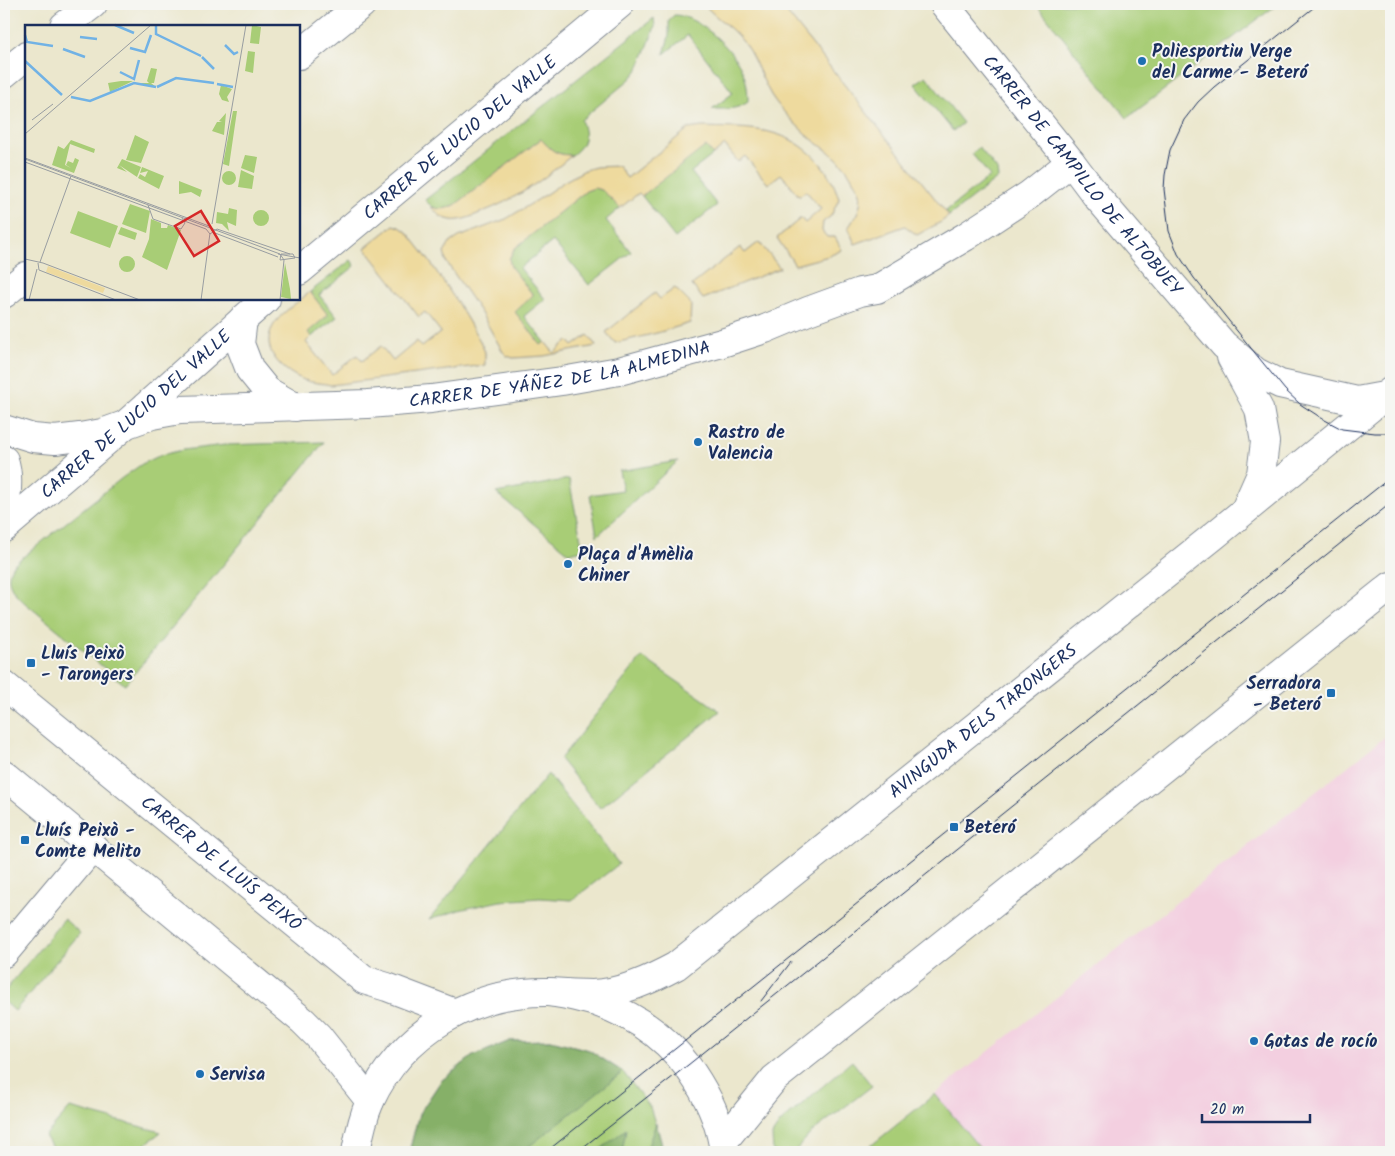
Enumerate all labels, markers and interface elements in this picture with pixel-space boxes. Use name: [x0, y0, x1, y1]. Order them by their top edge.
inset map: [25, 25, 300, 300]
place label: Poliesportiu Verge del Carme - Beteró: [1152, 38, 1309, 88]
street label: CARRER DE LUCIO DEL VALLE: [357, 49, 565, 228]
street label: CARRER DE CAMPILLO DE ALTOBUEY: [974, 49, 1189, 303]
marker: Poliesportiu Verge del Carme - Beteró: [1136, 55, 1148, 67]
street label: CARRER DE LUCIO DEL VALLE: [35, 323, 239, 507]
street label: CARRER DE YÁÑEZ DE LA ALMEDINA: [408, 334, 714, 417]
place label: Rastro de Valencia: [708, 419, 785, 469]
marker: Rastro de Valencia: [692, 436, 704, 448]
place label: Plaça d'Amèlia Chiner: [578, 541, 693, 591]
marker: Plaça d'Amèlia Chiner: [562, 558, 574, 570]
street label: AVINGUDA DELS TARONGERS: [883, 637, 1085, 807]
place label: Lluís Peixò - Tarongers: [41, 640, 134, 690]
marker: Lluís Peixò - Tarongers: [25, 657, 37, 669]
place label: Serradora - Beteró: [1246, 670, 1323, 720]
marker: Serradora - Beteró: [1325, 687, 1337, 699]
street label: CARRER DE LLUÍS PEIXÓ: [133, 789, 308, 940]
place label: Beteró: [964, 814, 1017, 843]
place label: Lluís Peixò - Comte Melito: [35, 817, 141, 867]
marker: Beteró: [948, 821, 960, 833]
marker: Lluís Peixò - Comte Melito: [19, 834, 31, 846]
place label: Gotas de rocío: [1264, 1028, 1377, 1057]
marker: Gotas de rocío: [1248, 1035, 1260, 1047]
place label: Servisa: [210, 1061, 265, 1090]
marker: Servisa: [194, 1068, 206, 1080]
scale bar: [1202, 1091, 1310, 1123]
text: 20 m: [1210, 1098, 1244, 1122]

